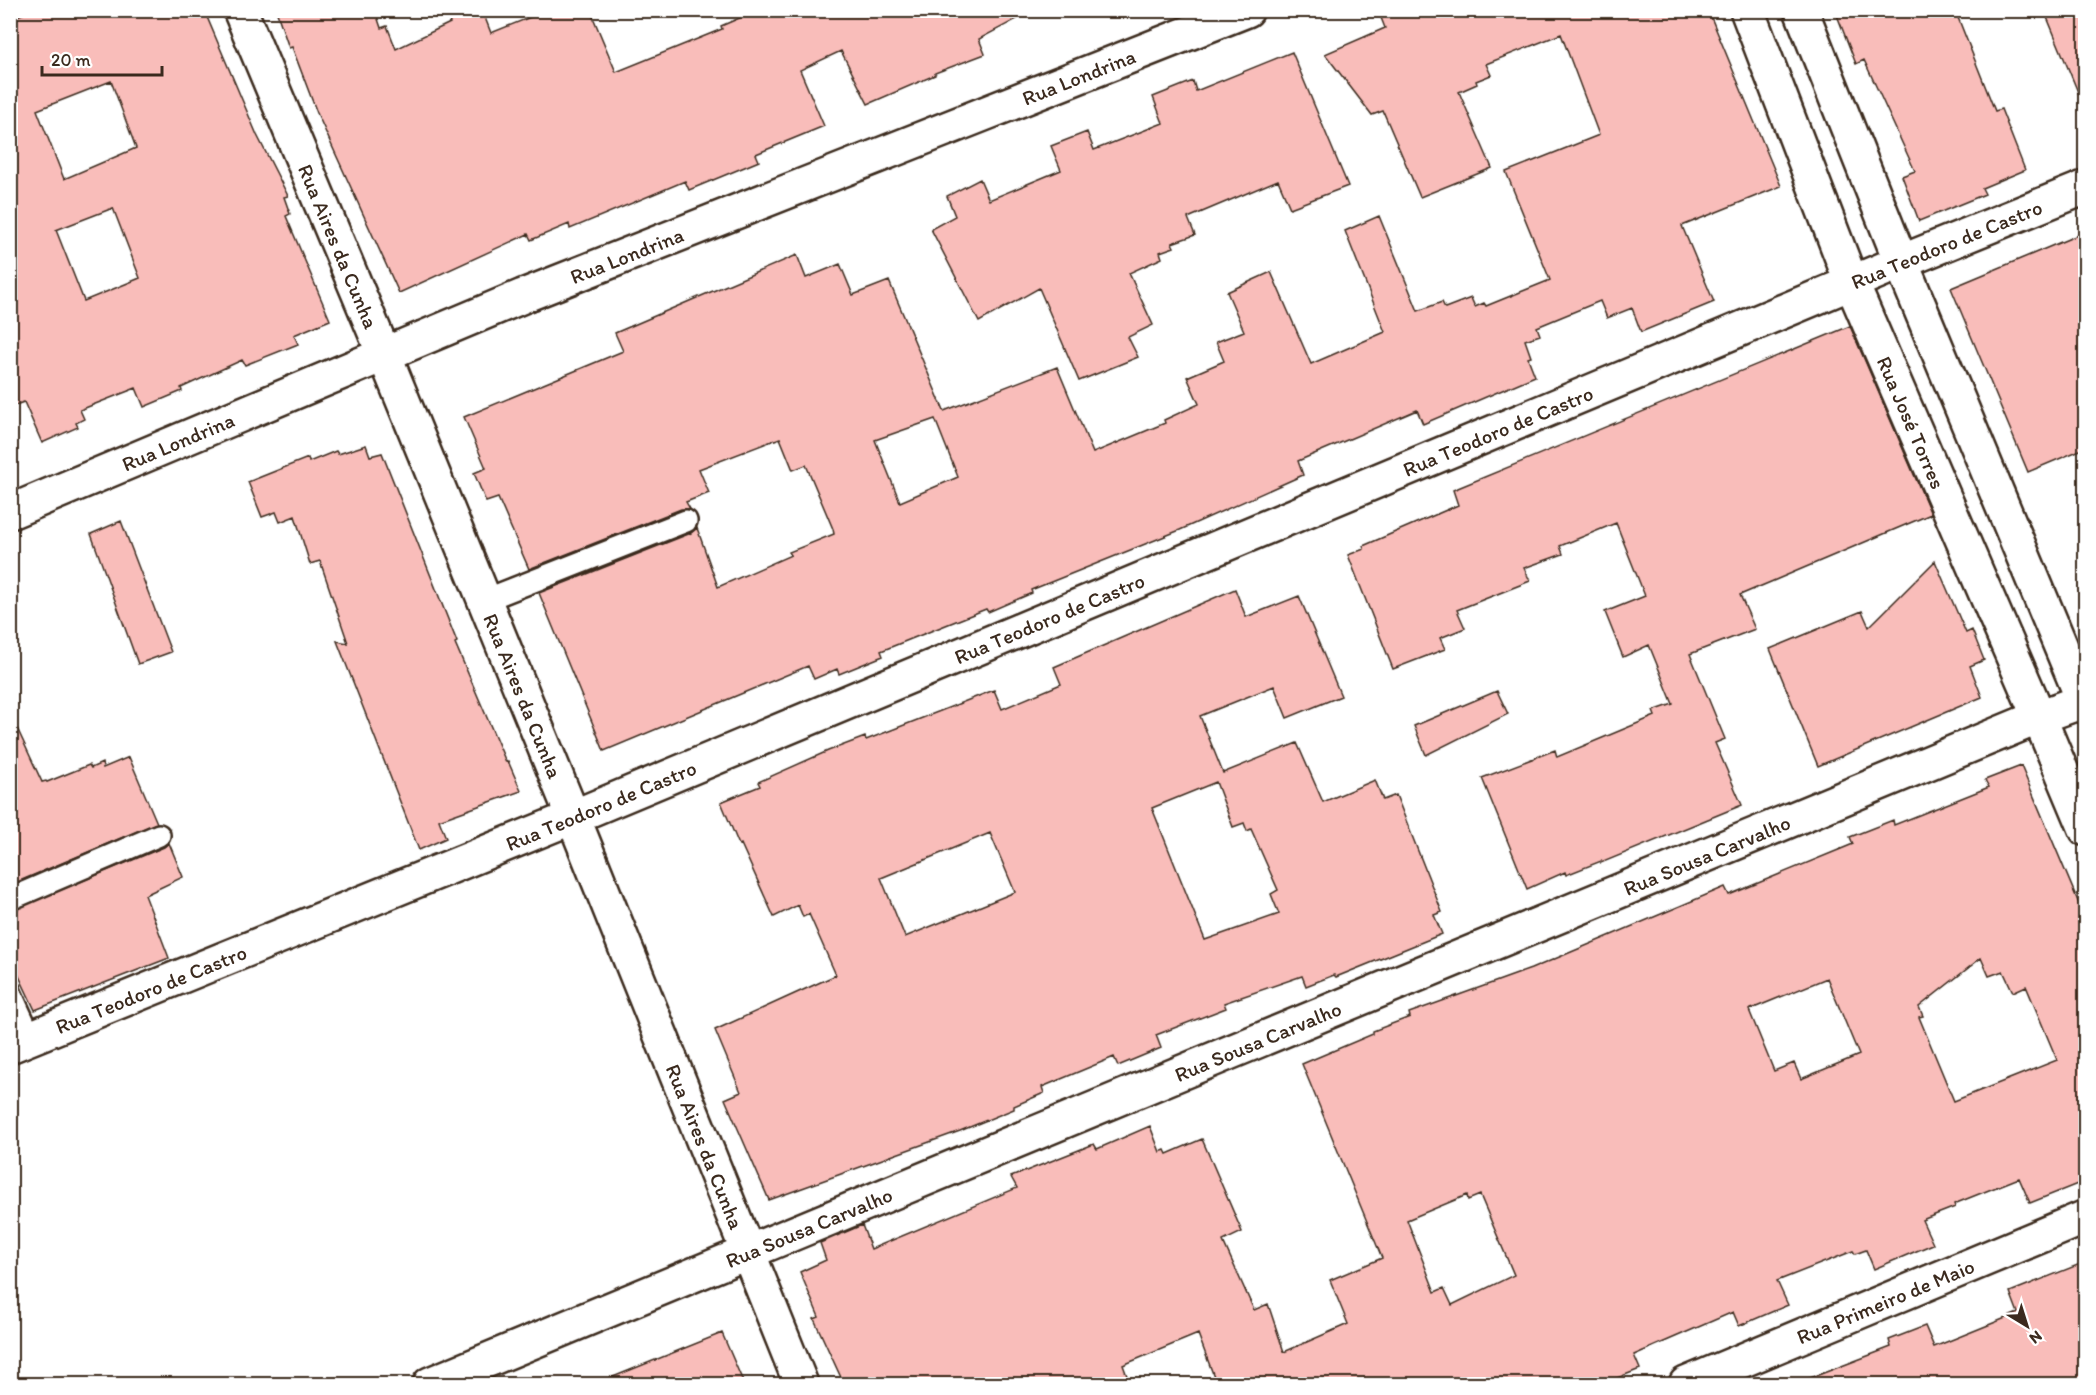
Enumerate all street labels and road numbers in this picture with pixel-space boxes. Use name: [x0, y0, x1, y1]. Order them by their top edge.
street label: Rua Londrina: [1018, 43, 1139, 110]
street label: Rua Aires da Cunha: [293, 160, 384, 332]
street label: Rua Teodoro de Castro: [1847, 194, 2046, 294]
street label: Rua Londrina: [566, 221, 687, 289]
street label: Rua José Torres: [1872, 352, 1951, 492]
street label: Rua Teodoro de Castro: [1399, 380, 1597, 481]
street label: Rua Londrina: [118, 407, 238, 476]
street label: Rua Teodoro de Castro: [950, 567, 1148, 669]
street label: Rua Aires da Cunha: [479, 610, 568, 782]
street label: Rua Teodoro de Castro: [502, 754, 700, 856]
street label: Rua Sousa Carvalho: [1619, 809, 1794, 900]
street label: Rua Teodoro de Castro: [52, 939, 250, 1039]
street label: Rua Sousa Carvalho: [1171, 995, 1345, 1087]
street label: Rua Aires da Cunha: [661, 1060, 750, 1233]
street label: Rua Sousa Carvalho: [722, 1181, 896, 1273]
street label: Rua Primeiro de Maio: [1793, 1253, 1978, 1349]

